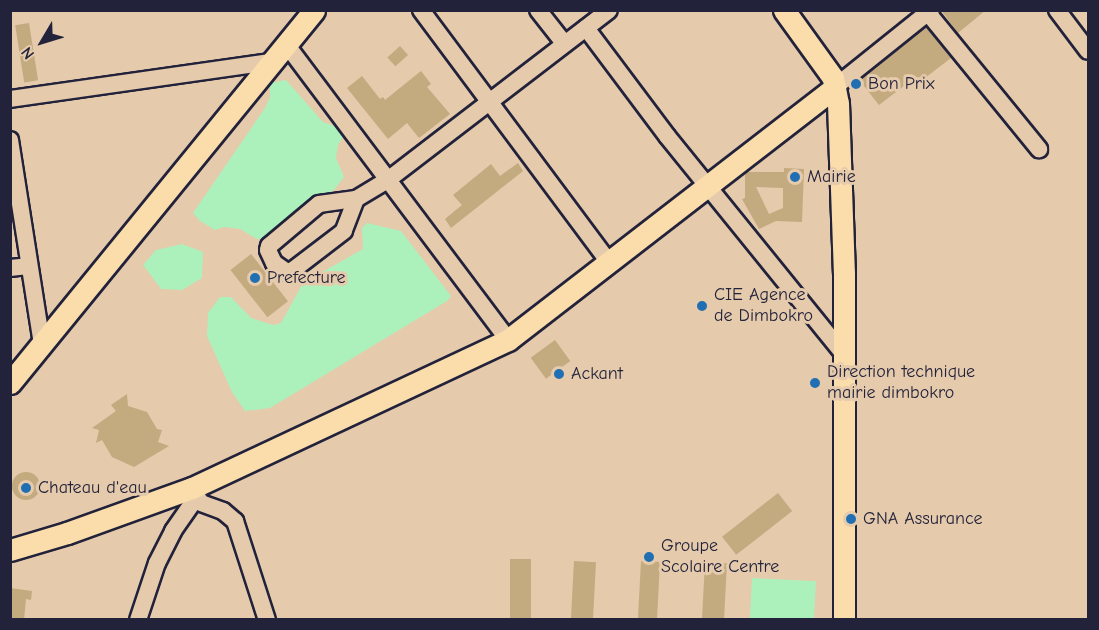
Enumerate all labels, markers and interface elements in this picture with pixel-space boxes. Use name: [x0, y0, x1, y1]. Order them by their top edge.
north arrow: [12, 12, 72, 72]
text: N: [18, 43, 38, 63]
place label: Bon Prix: [868, 73, 934, 95]
marker: Bon Prix: [849, 77, 863, 91]
place label: Mairie: [807, 166, 856, 188]
marker: Mairie: [788, 170, 802, 184]
place label: Prefecture: [267, 267, 345, 289]
marker: Prefecture: [248, 271, 262, 285]
place label: CIE Agence de Dimbokro: [714, 285, 813, 328]
marker: CIE Agence de Dimbokro: [695, 299, 709, 313]
place label: Direction technique mairie dimbokro: [827, 362, 975, 404]
place label: Ackant: [571, 363, 623, 385]
marker: Ackant: [552, 367, 566, 381]
marker: Direction technique mairie dimbokro: [808, 376, 822, 390]
place label: Chateau d'eau: [38, 477, 147, 499]
marker: Chateau d'eau: [19, 481, 33, 495]
place label: GNA Assurance: [863, 508, 983, 530]
marker: GNA Assurance: [844, 512, 858, 526]
place label: Groupe Scolaire Centre: [661, 536, 779, 578]
marker: Groupe Scolaire Centre: [642, 550, 656, 564]

